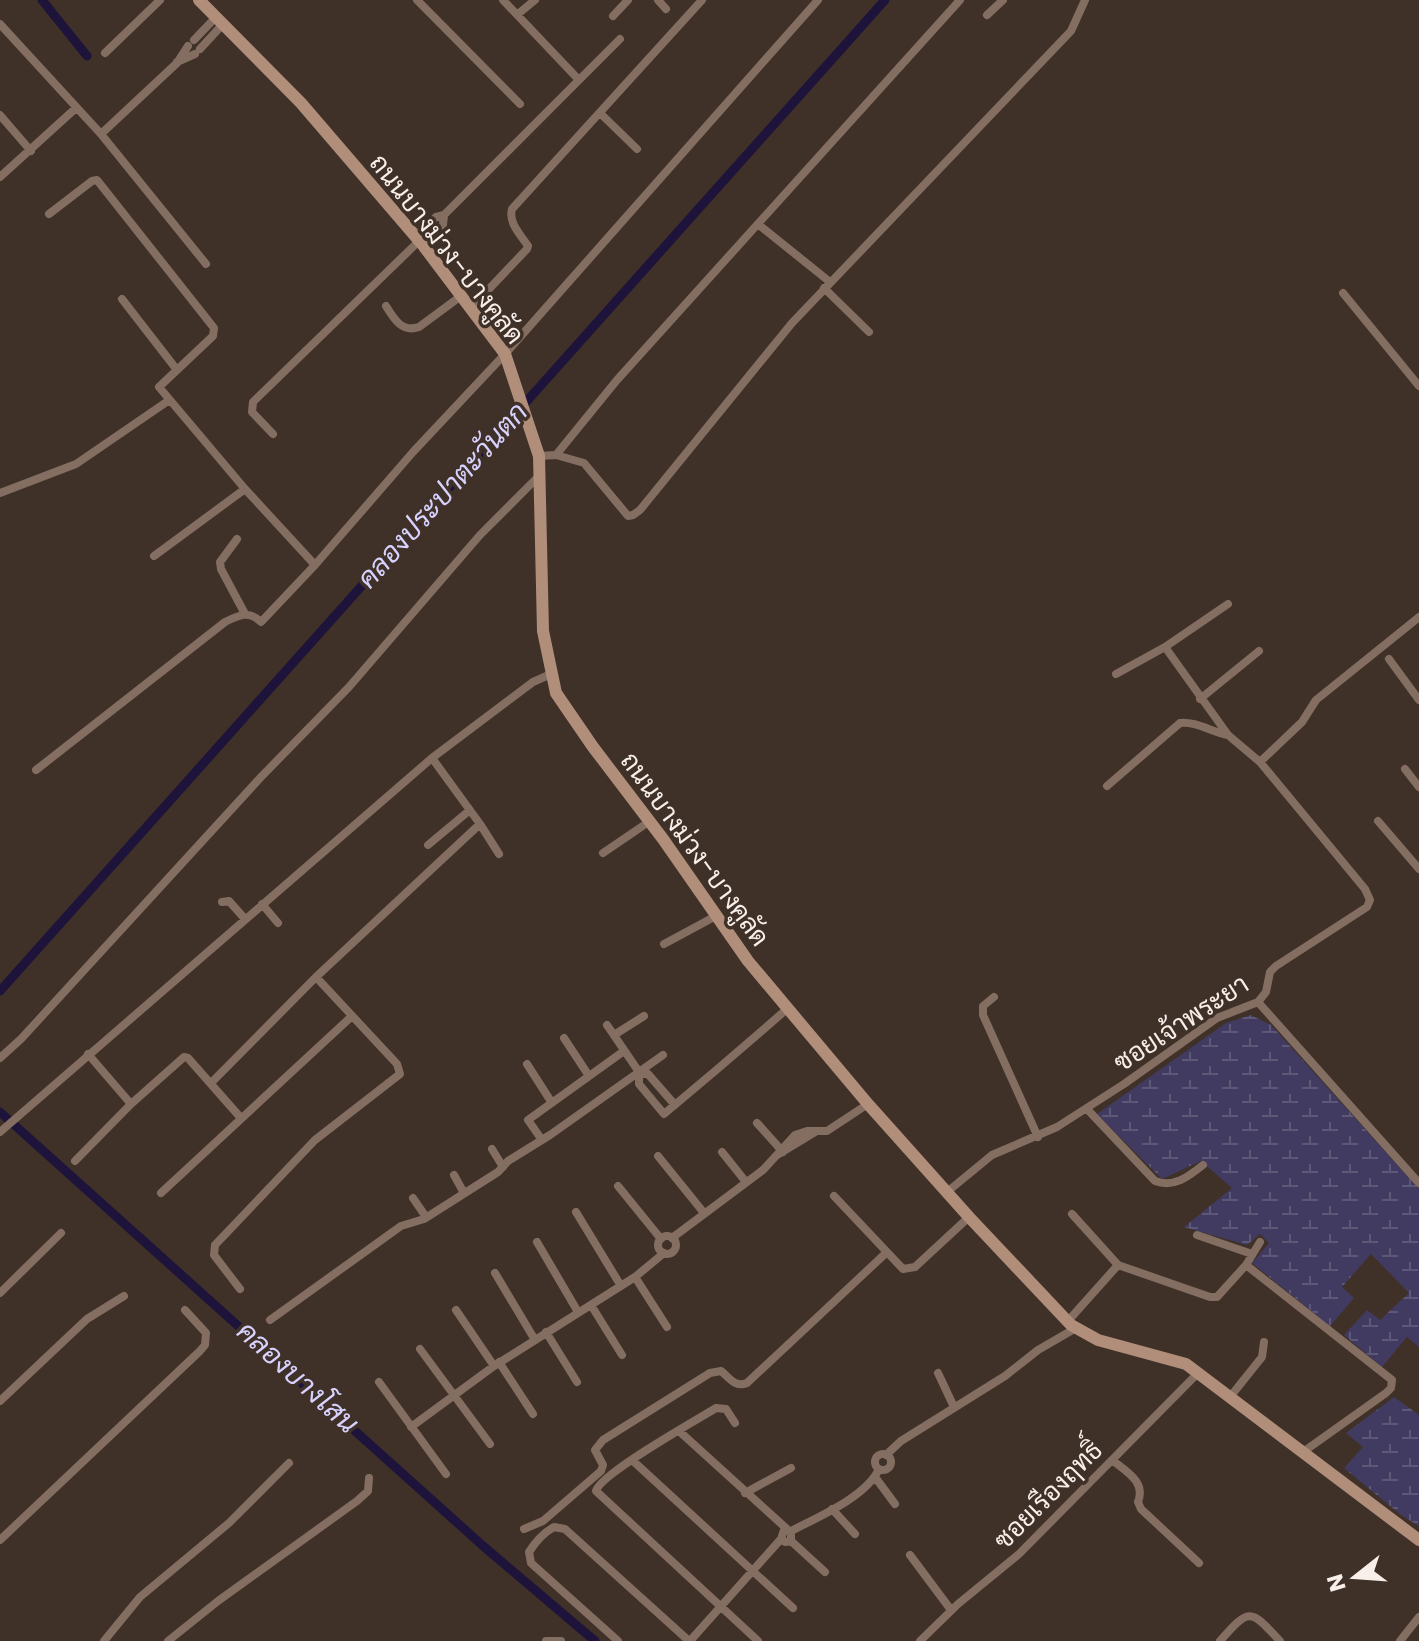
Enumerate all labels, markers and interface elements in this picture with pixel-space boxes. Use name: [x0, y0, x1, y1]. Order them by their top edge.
street label: ถนนบางม่วง-บางคูลัด: [361, 146, 533, 352]
water label: คลองประปาตะวันตก: [348, 394, 537, 597]
street label: ถนนบางม่วง-บางคูลัด: [612, 745, 778, 953]
street label: ซอยเจ้าพระยา: [1107, 966, 1255, 1080]
water label: คลองบางโสน: [228, 1312, 367, 1443]
street label: ซอยเรืองฤทธิ์: [982, 1429, 1110, 1557]
north arrow: [1315, 1537, 1395, 1617]
text: N: [1319, 1570, 1354, 1595]

